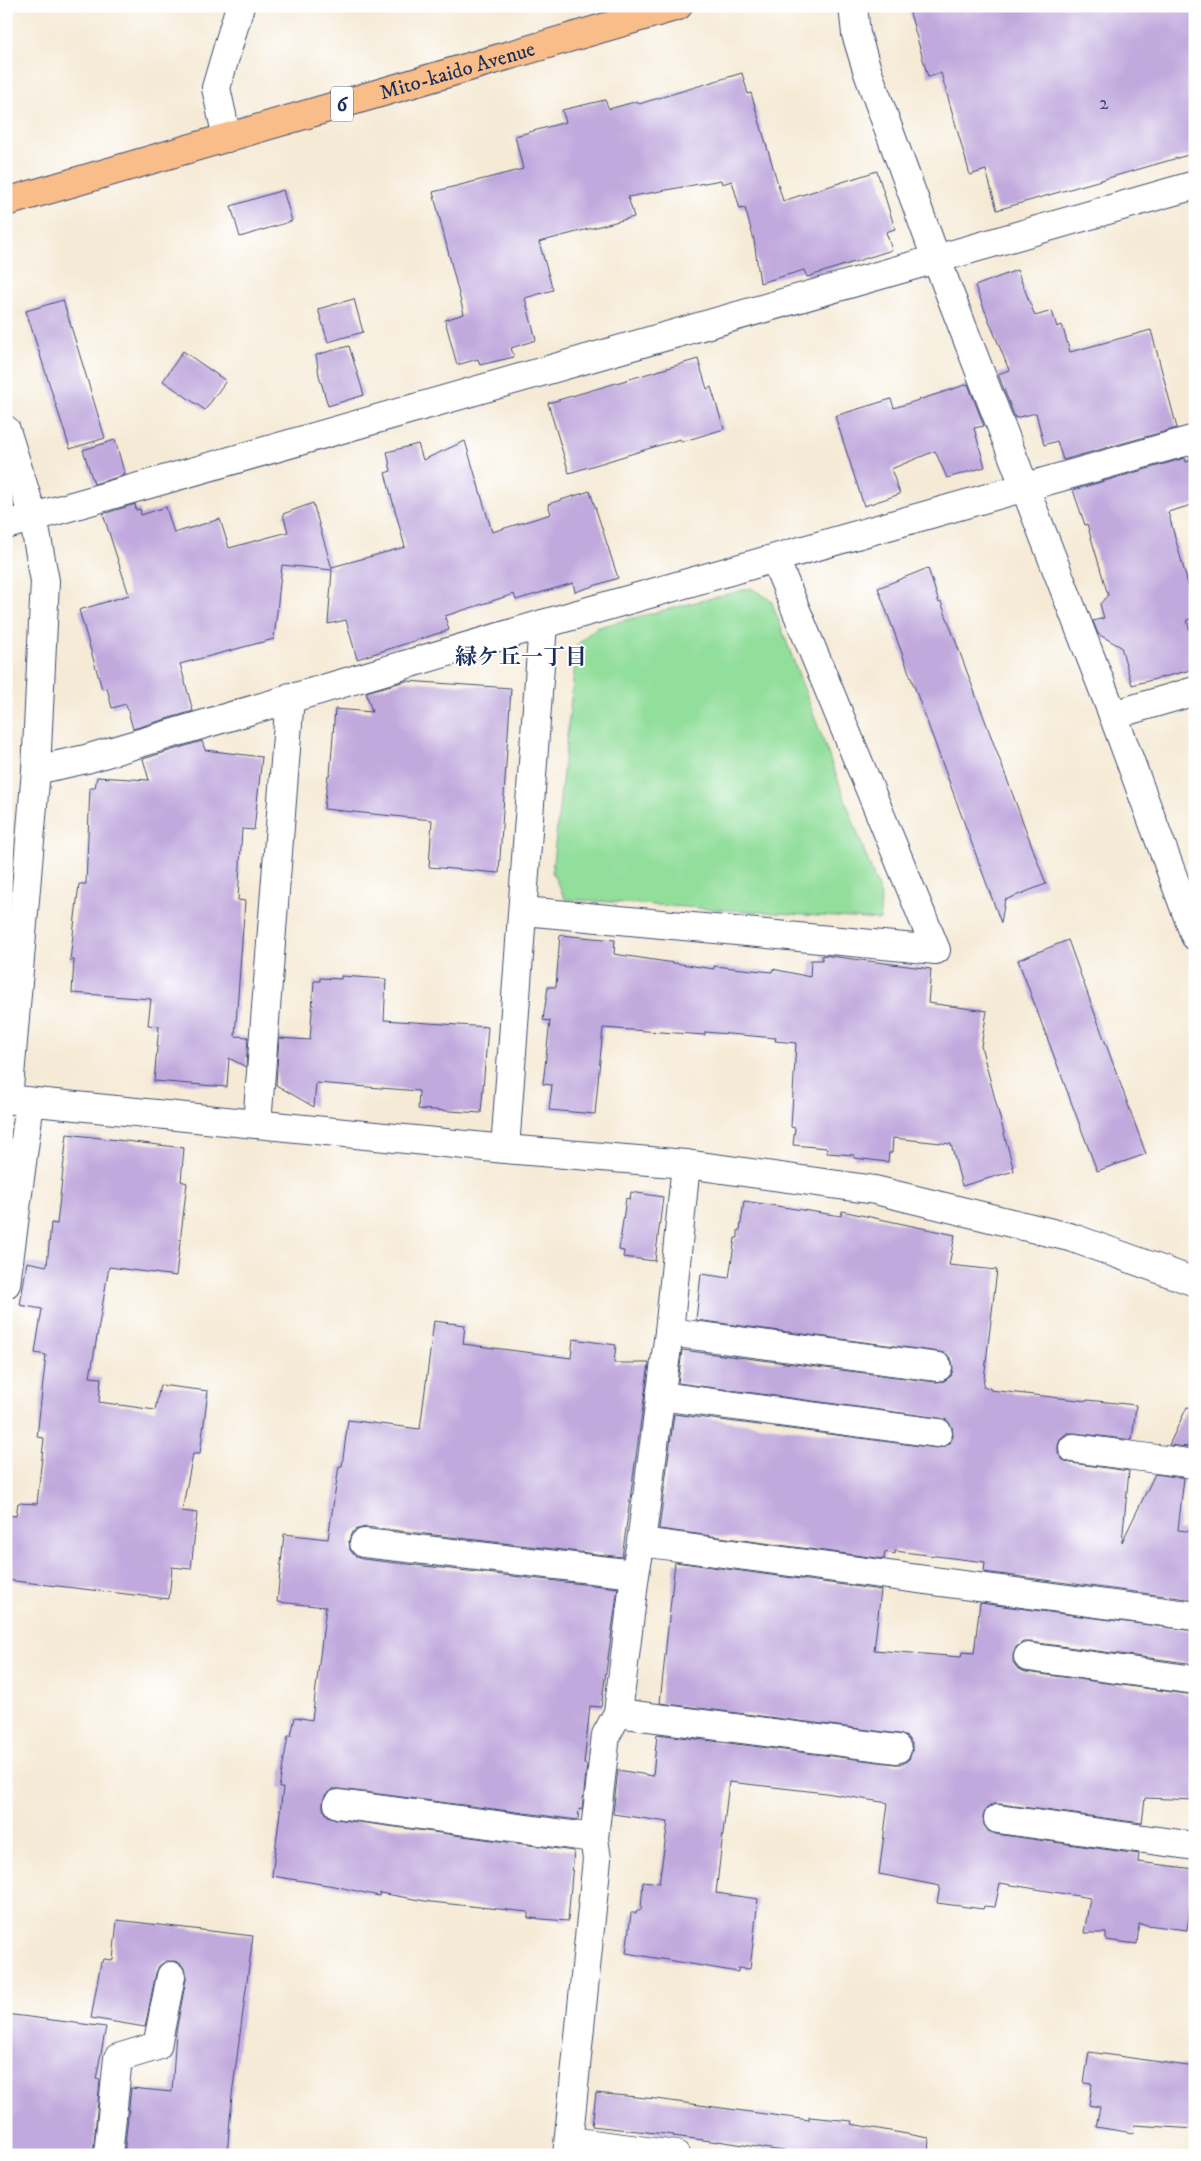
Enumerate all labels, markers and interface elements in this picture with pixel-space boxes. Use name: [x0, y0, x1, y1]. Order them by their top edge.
street label: Mito-kaido Avenue: [377, 36, 538, 106]
road number: 6: [331, 86, 353, 122]
house number: 2: [1099, 92, 1109, 115]
district label: 緑ケ丘一丁目: [455, 644, 587, 671]

